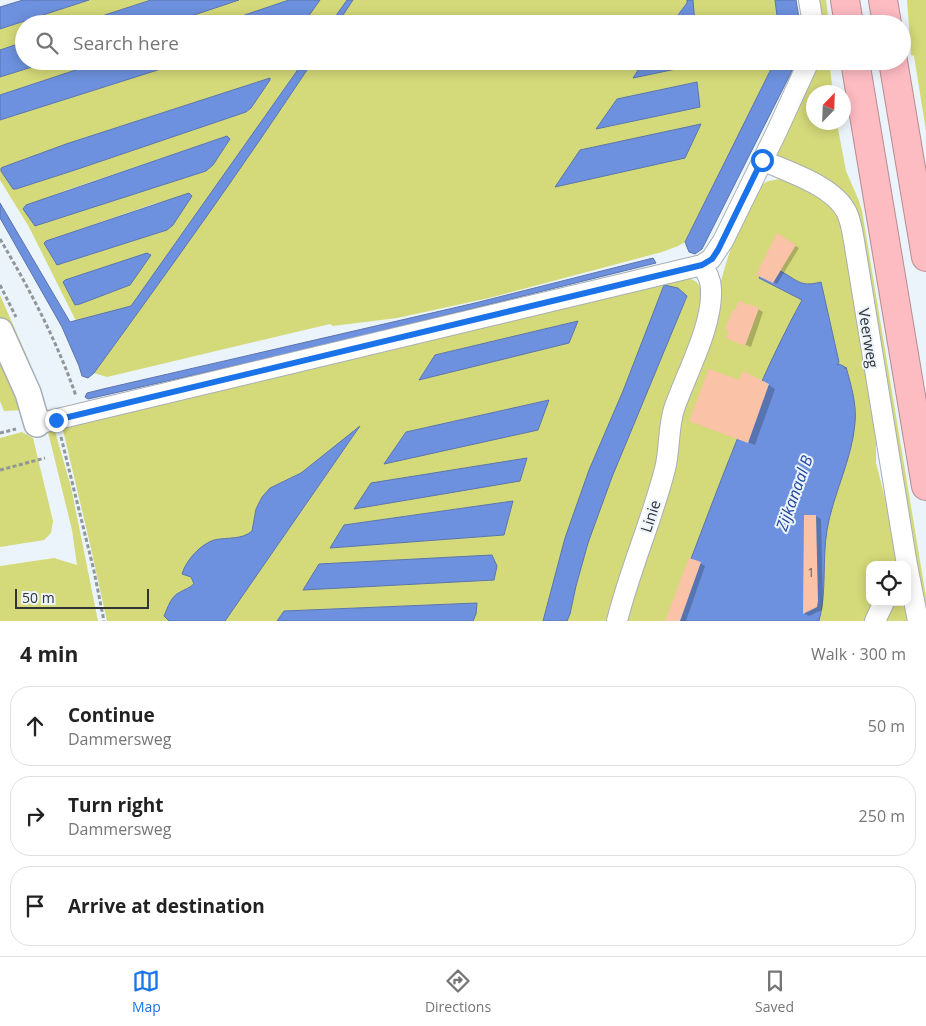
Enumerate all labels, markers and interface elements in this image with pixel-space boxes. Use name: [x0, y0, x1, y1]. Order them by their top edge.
search box: [15, 15, 911, 70]
icon: search: [33, 29, 61, 57]
text: Search here: [73, 30, 179, 56]
north arrow: [806, 85, 851, 130]
route start: [751, 149, 774, 172]
street label: Veerweg: [854, 307, 884, 369]
route end: [45, 409, 68, 432]
water label: Zijkanaal B: [770, 452, 818, 535]
street label: Linie: [635, 497, 665, 535]
map controls: [866, 561, 911, 606]
button: locate: [866, 561, 911, 606]
house number: 1: [808, 564, 814, 581]
scale bar: [15, 586, 149, 609]
text: 50 m: [22, 588, 55, 607]
text: 4 min: [20, 640, 78, 668]
text: Walk · 300 m: [811, 643, 906, 665]
text: Continue: [68, 702, 155, 728]
icon: ahead: [21, 712, 49, 740]
text: 50 m: [868, 715, 905, 737]
text: Dammersweg: [68, 728, 171, 750]
text: Turn right: [68, 792, 163, 818]
icon: right: [21, 802, 49, 830]
text: 250 m: [859, 805, 905, 827]
text: Dammersweg: [68, 818, 171, 840]
icon: arrive: [21, 892, 49, 920]
text: Arrive at destination: [68, 893, 265, 919]
tab: Map: [132, 967, 161, 1016]
tab: Directions: [425, 967, 491, 1016]
tab: Saved: [755, 967, 794, 1016]

